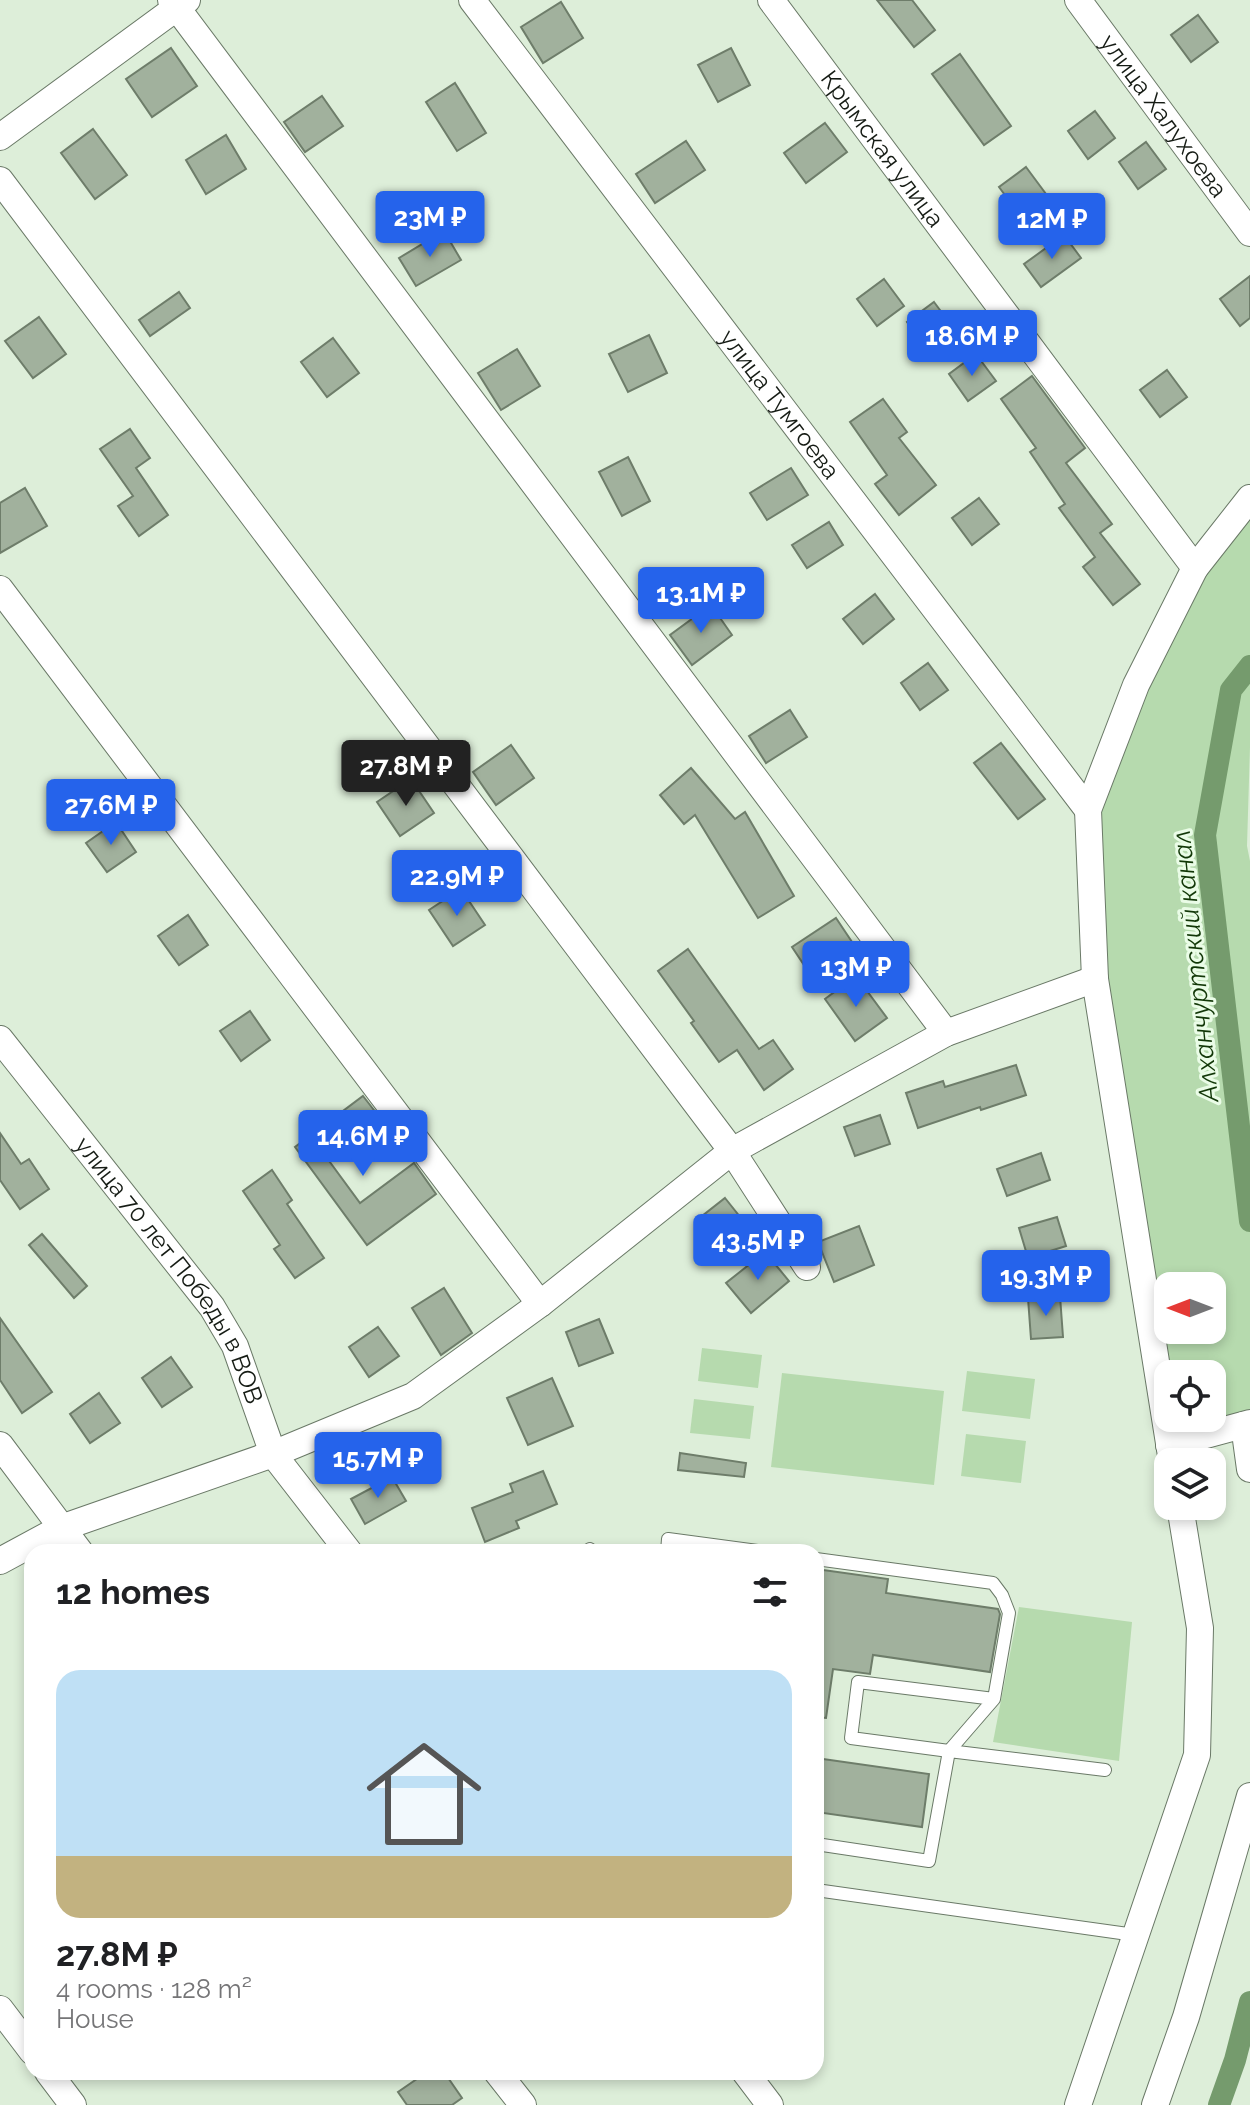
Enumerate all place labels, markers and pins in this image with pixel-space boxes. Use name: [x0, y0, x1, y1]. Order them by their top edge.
pin: 23M ₽: [374, 191, 486, 259]
pin: 12M ₽: [996, 193, 1108, 261]
pin: 18.6M ₽: [898, 310, 1046, 378]
pin: 13.1M ₽: [627, 567, 775, 635]
pin: 27.8M ₽: [332, 740, 480, 808]
pin: 27.6M ₽: [37, 779, 185, 847]
pin: 22.9M ₽: [383, 850, 531, 918]
pin: 13M ₽: [800, 941, 912, 1009]
pin: 14.6M ₽: [289, 1110, 437, 1178]
pin: 43.5M ₽: [684, 1214, 832, 1282]
pin: 19.3M ₽: [972, 1250, 1120, 1318]
pin: 15.7M ₽: [304, 1432, 452, 1500]

